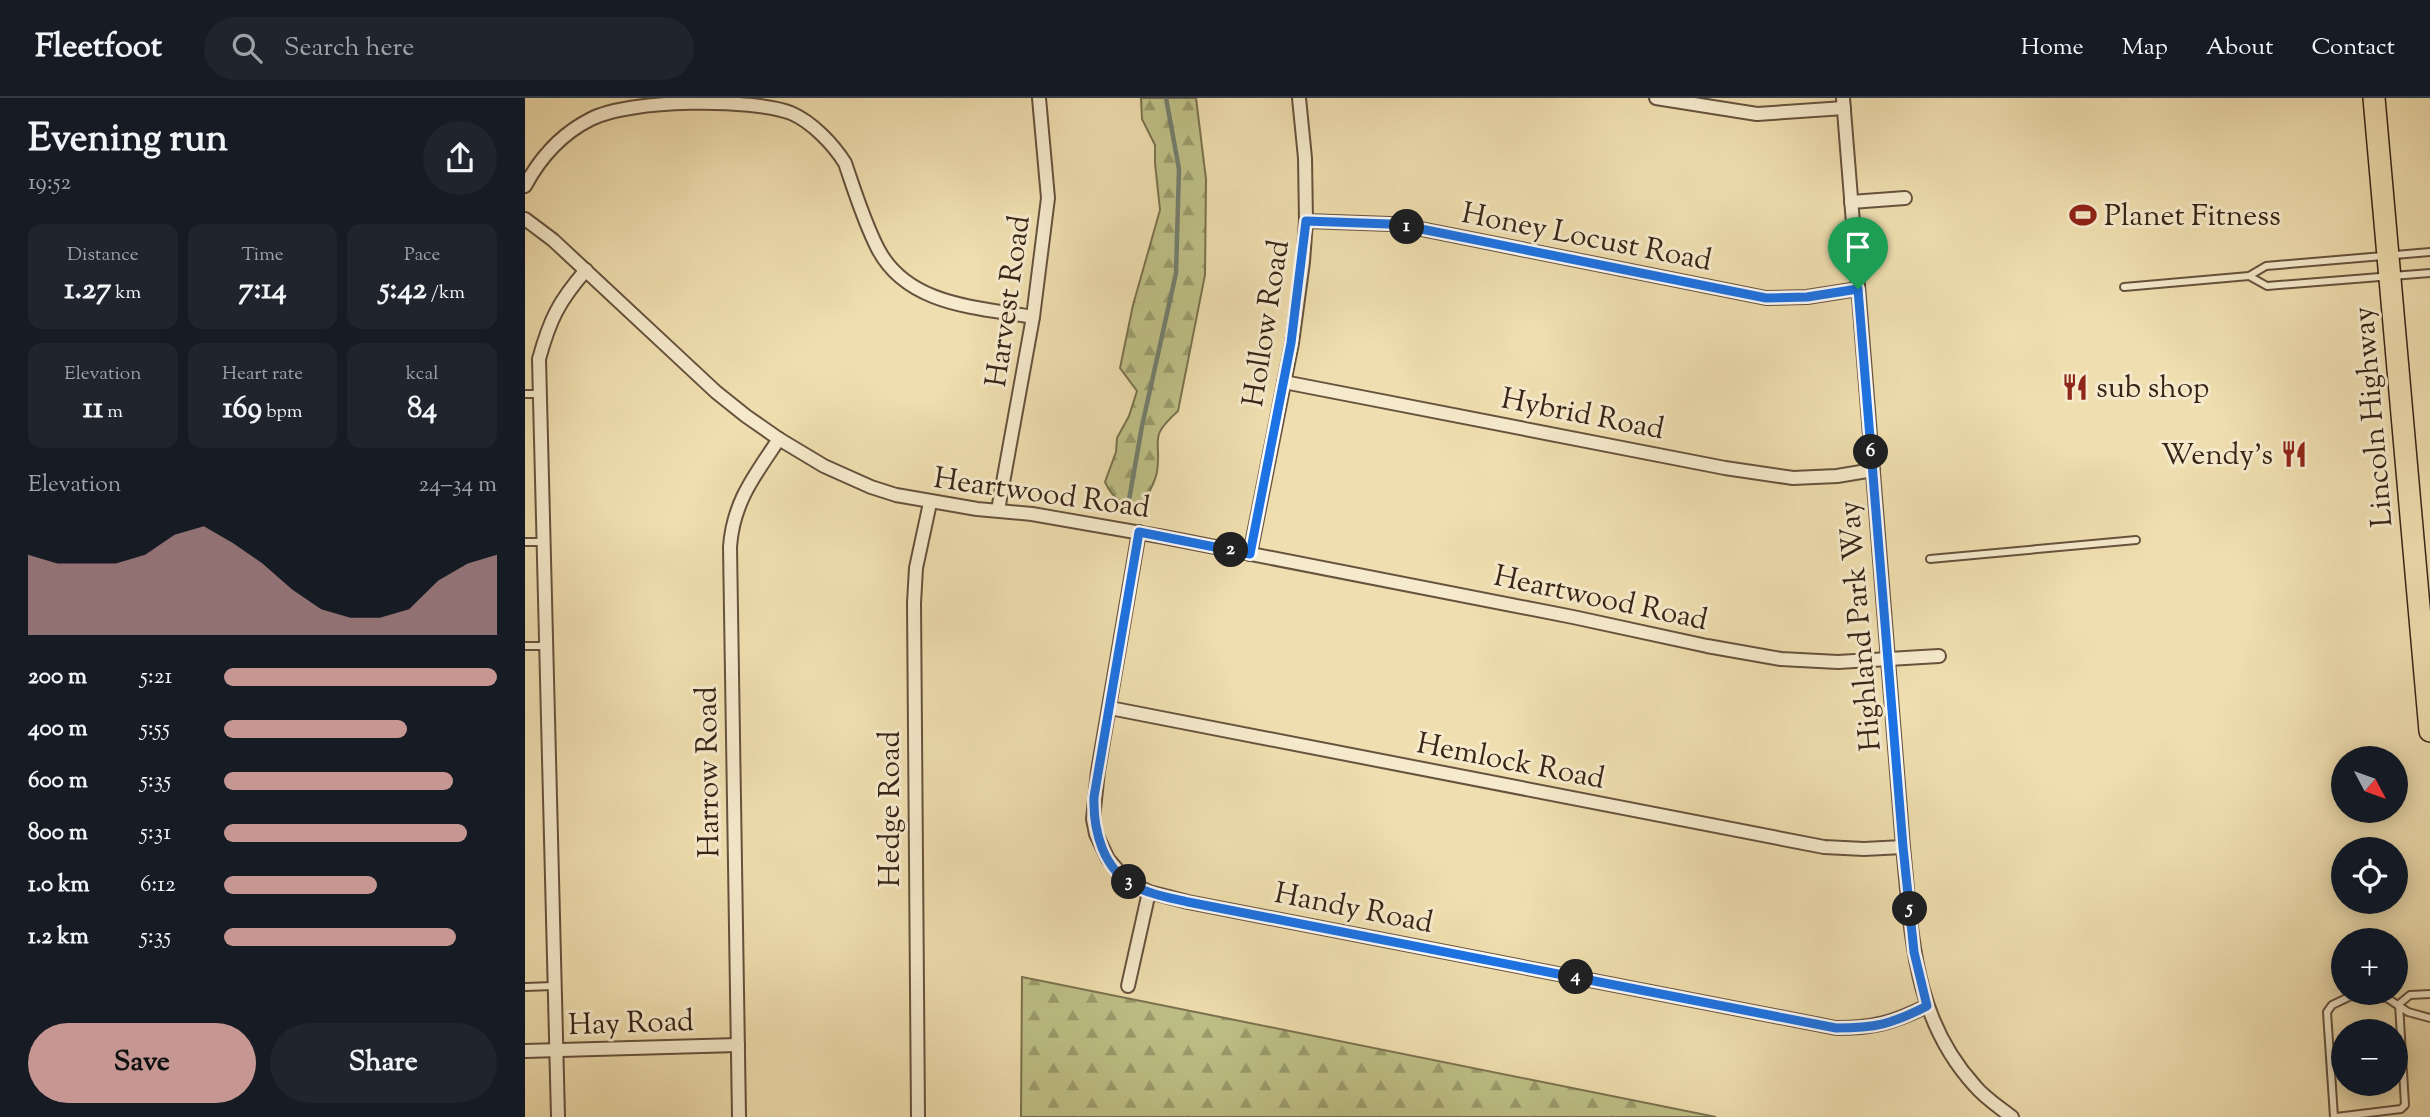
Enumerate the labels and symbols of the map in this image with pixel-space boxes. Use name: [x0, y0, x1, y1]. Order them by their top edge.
street label: Honey Locust Road: [1458, 193, 1715, 284]
place label: Planet Fitness: [2104, 196, 2281, 239]
sports icon: Planet Fitness: [2068, 200, 2098, 230]
pin: 1: [1389, 209, 1425, 244]
street label: Harvest Road: [976, 213, 1043, 390]
pin: [1828, 217, 1888, 289]
street label: Hollow Road: [1233, 237, 1302, 410]
street label: Lincoln Highway: [2343, 305, 2406, 529]
place label: sub shop: [2096, 368, 2209, 411]
restaurant icon: sub shop: [2060, 372, 2090, 402]
street label: Hybrid Road: [1497, 379, 1668, 452]
pin: 6: [1853, 434, 1889, 470]
place label: Wendy's: [2161, 435, 2273, 478]
restaurant icon: Wendy's: [2279, 439, 2309, 469]
street label: Heartwood Road: [931, 458, 1153, 531]
street label: Highland Park Way: [1829, 499, 1894, 753]
pin: 2: [1213, 532, 1249, 568]
street label: Heartwood Road: [1489, 556, 1712, 643]
street label: Harrow Road: [687, 686, 732, 858]
street label: Hemlock Road: [1413, 723, 1608, 802]
street label: Hedge Road: [870, 731, 913, 887]
north arrow: [2331, 746, 2408, 822]
pin: 3: [1111, 864, 1147, 900]
street label: Handy Road: [1271, 873, 1436, 946]
pin: 5: [1893, 892, 1927, 926]
pin: 4: [1559, 960, 1593, 994]
street label: Hay Road: [567, 1001, 695, 1048]

